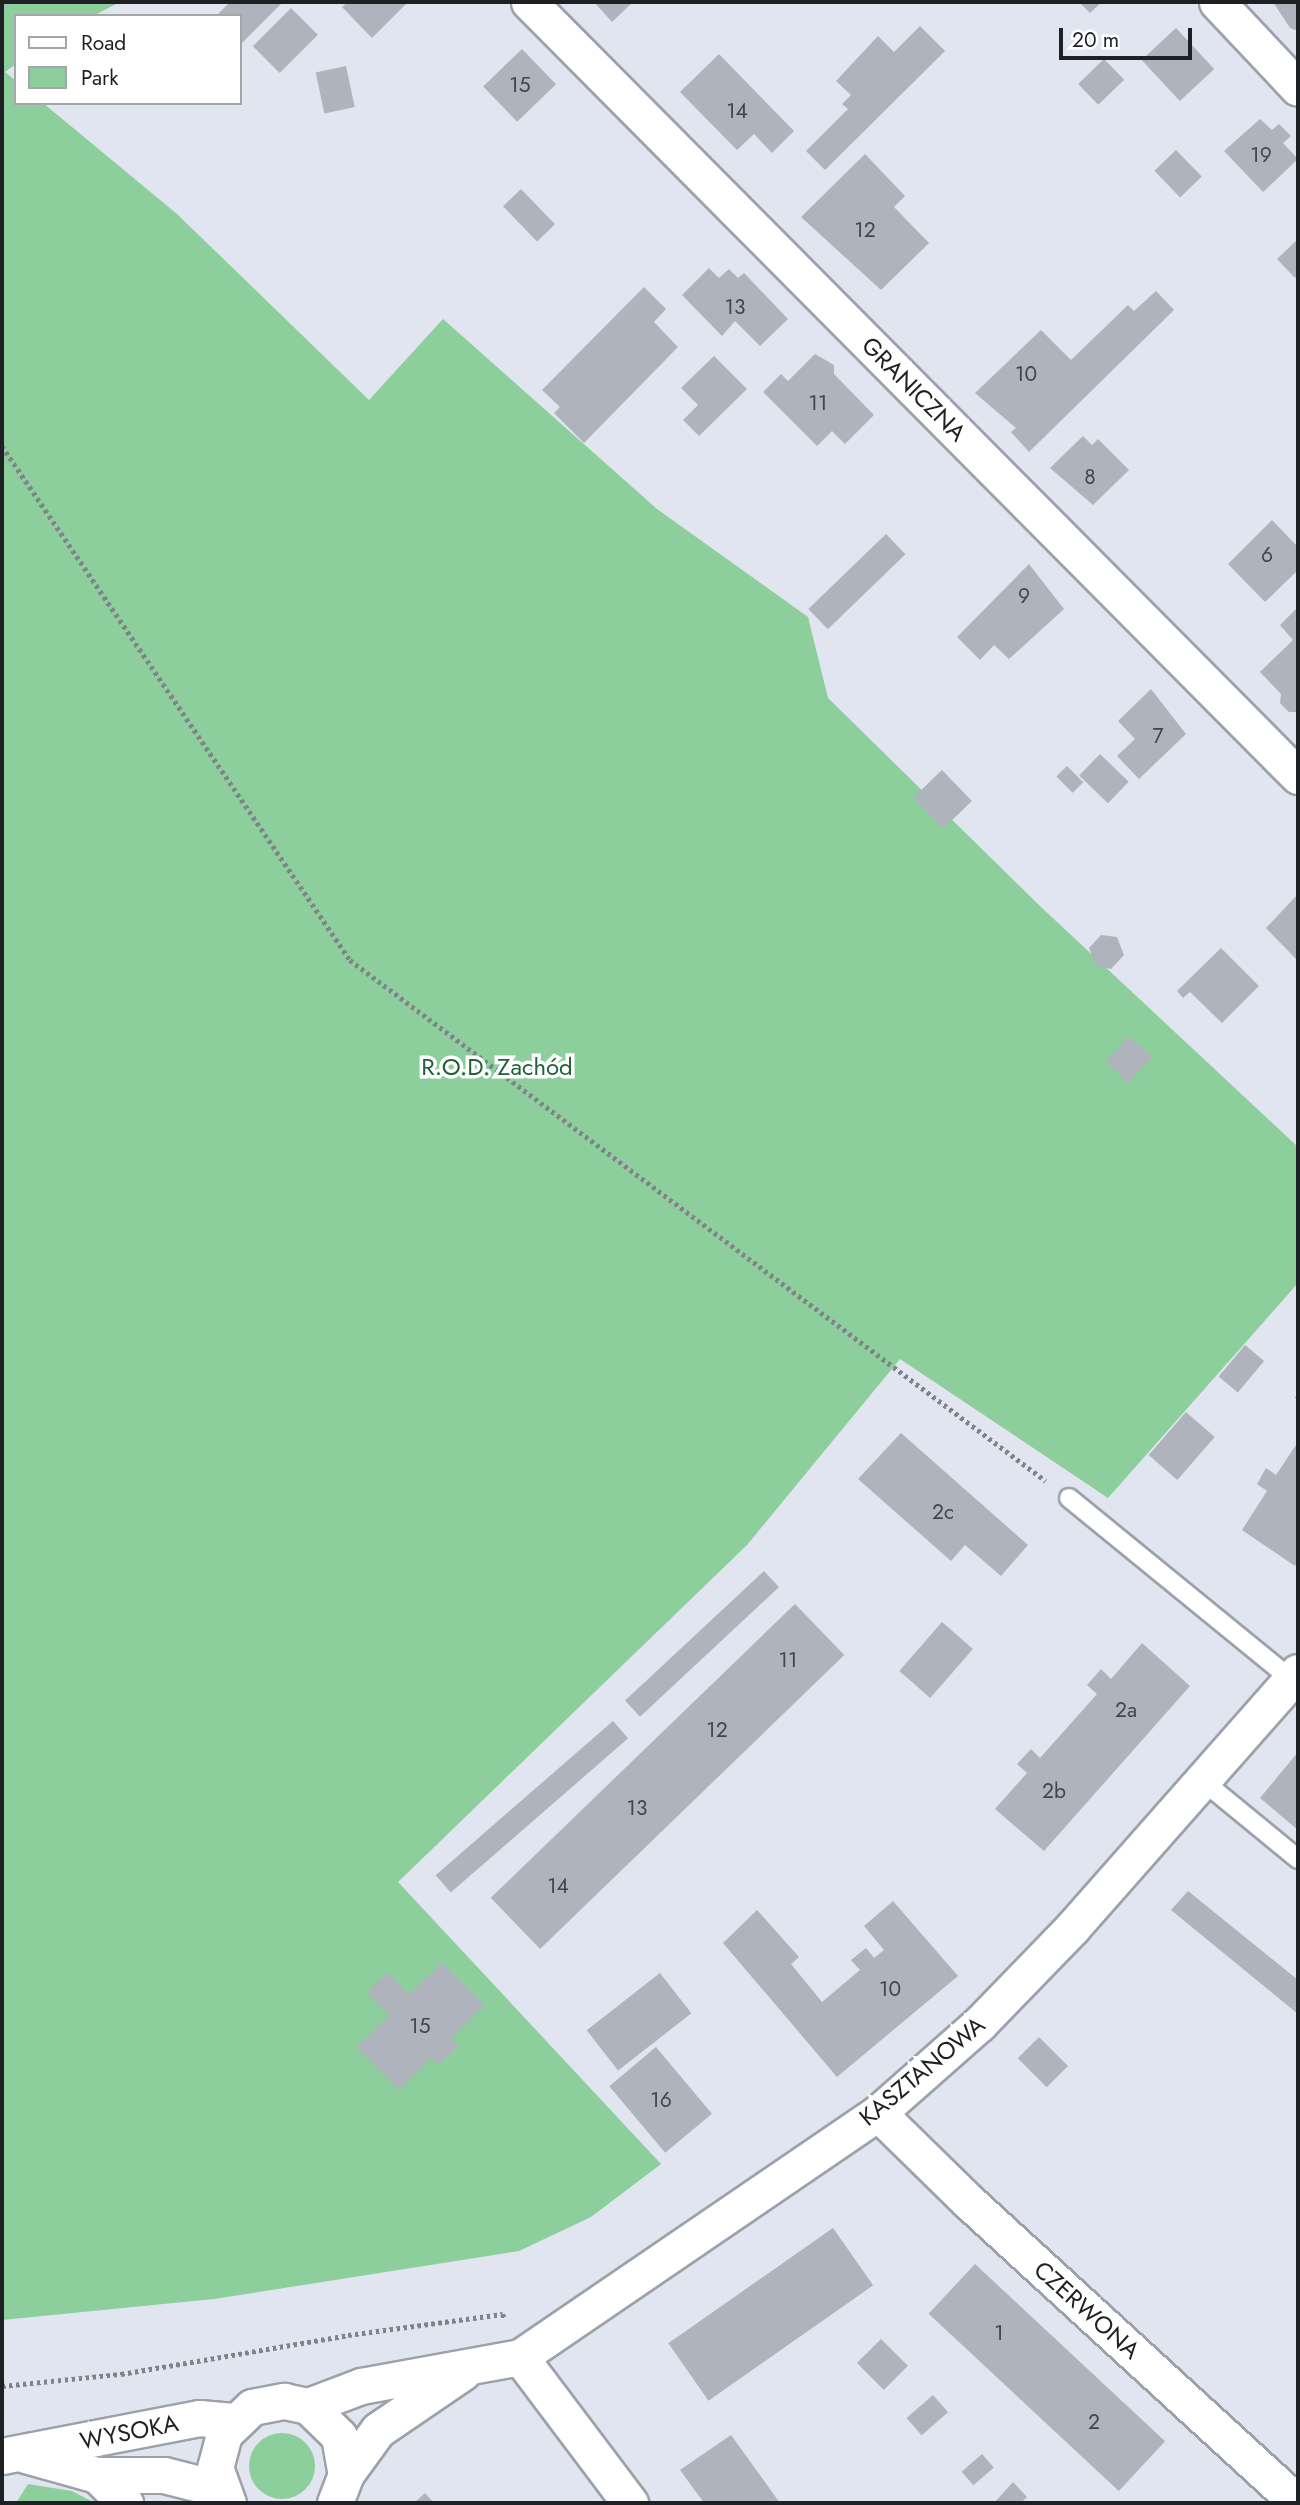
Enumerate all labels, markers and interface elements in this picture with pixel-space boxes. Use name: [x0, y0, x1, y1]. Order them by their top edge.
legend: [14, 14, 242, 105]
scale bar: [1062, 14, 1195, 58]
text: 20 m: [1072, 25, 1119, 55]
text: Road: [81, 28, 126, 58]
text: Park: [81, 63, 118, 93]
house number: 15: [509, 72, 531, 98]
house number: 14: [726, 98, 748, 124]
house number: 19: [1250, 142, 1272, 168]
house number: 12: [854, 217, 876, 243]
house number: 13: [725, 294, 745, 320]
street label: GRANICZNA: [856, 331, 972, 447]
house number: 10: [1015, 361, 1037, 387]
house number: 11: [809, 390, 827, 416]
house number: 8: [1084, 464, 1096, 490]
house number: 6: [1261, 542, 1273, 568]
house number: 9: [1018, 583, 1030, 609]
house number: 7: [1152, 723, 1164, 749]
park label: R.O.D. Zachód: [421, 1053, 573, 1081]
house number: 2c: [932, 1499, 954, 1525]
house number: 11: [779, 1647, 797, 1673]
house number: 2a: [1115, 1697, 1137, 1723]
house number: 12: [706, 1717, 728, 1743]
house number: 2b: [1042, 1778, 1066, 1804]
house number: 13: [627, 1795, 647, 1821]
house number: 14: [547, 1873, 569, 1899]
house number: 10: [879, 1976, 901, 2002]
street label: KASZTANOWA: [853, 2010, 991, 2132]
house number: 15: [409, 2013, 431, 2039]
house number: 16: [650, 2087, 672, 2113]
street label: CZERWONA: [1028, 2255, 1146, 2365]
house number: 1: [994, 2320, 1004, 2346]
street label: WYSOKA: [77, 2408, 181, 2456]
house number: 2: [1088, 2409, 1100, 2435]

